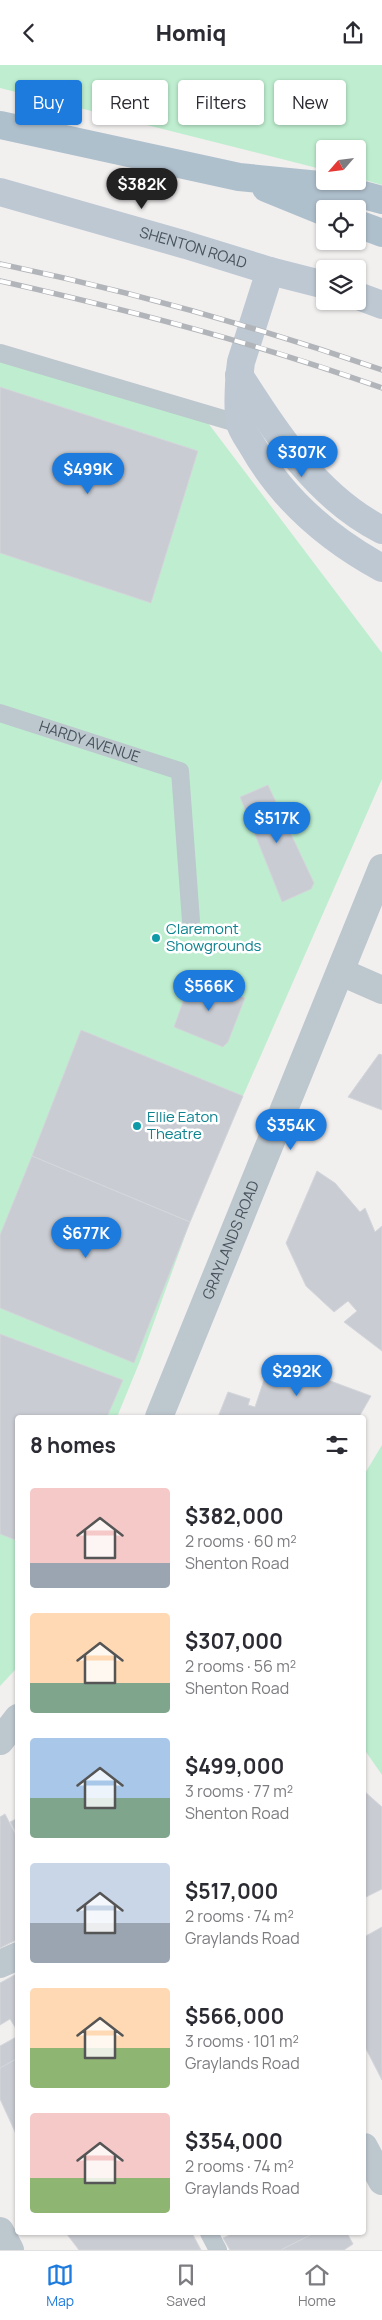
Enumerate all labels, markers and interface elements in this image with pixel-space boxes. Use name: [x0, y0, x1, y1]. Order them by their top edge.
text: Homiq: [156, 18, 226, 48]
icon: back: [15, 19, 43, 47]
icon: share: [339, 19, 367, 47]
chip: Buy: [15, 80, 82, 125]
chip: Rent: [92, 80, 168, 125]
chip: Filters: [178, 80, 264, 125]
chip: New: [274, 80, 346, 125]
north arrow: [316, 140, 366, 190]
map controls: [316, 140, 366, 310]
pin: $382K: [107, 167, 177, 210]
text: $382K: [117, 173, 167, 195]
button: locate: [316, 200, 366, 250]
street label: SHENTON ROAD: [137, 221, 250, 273]
button: layers: [316, 260, 366, 310]
pin: $307K: [267, 435, 337, 478]
text: $307K: [278, 441, 326, 463]
pin: $499K: [53, 453, 123, 495]
text: $499K: [63, 458, 113, 480]
street label: HARDY AVENUE: [36, 715, 143, 767]
pin: $517K: [242, 801, 312, 844]
text: $517K: [254, 807, 300, 829]
place label: Claremont Showgrounds: [166, 918, 262, 956]
marker: Claremont Showgrounds: [150, 932, 162, 944]
pin: $566K: [174, 969, 244, 1012]
text: $566K: [184, 975, 234, 997]
place label: Ellie Eaton Theatre: [147, 1106, 218, 1144]
pin: $354K: [256, 1109, 326, 1151]
text: $354K: [267, 1114, 315, 1136]
marker: Ellie Eaton Theatre: [131, 1120, 143, 1132]
street label: GRAYLANDS ROAD: [197, 1177, 264, 1302]
pin: $677K: [51, 1217, 121, 1259]
text: $677K: [62, 1222, 110, 1244]
pin: $292K: [262, 1355, 332, 1397]
text: $292K: [272, 1360, 322, 1382]
text: 8 homes: [30, 1431, 116, 1459]
icon: filters: [323, 1431, 351, 1459]
text: $382,000: [185, 1502, 284, 1530]
icon: home: [70, 1508, 130, 1568]
text: 2 rooms · 60 m²: [185, 1530, 297, 1552]
text: Shenton Road: [185, 1552, 289, 1574]
text: $307,000: [185, 1627, 283, 1655]
icon: home: [70, 1633, 130, 1693]
text: 2 rooms · 56 m²: [185, 1655, 296, 1677]
text: Shenton Road: [185, 1677, 289, 1699]
text: $499,000: [185, 1752, 284, 1780]
icon: home: [70, 1758, 130, 1818]
text: 3 rooms · 77 m²: [185, 1780, 293, 1802]
text: Shenton Road: [185, 1802, 289, 1824]
text: $517,000: [185, 1877, 278, 1905]
icon: home: [70, 1883, 130, 1943]
text: 2 rooms · 74 m²: [185, 1905, 294, 1927]
text: Graylands Road: [185, 1927, 300, 1949]
text: $566,000: [185, 2002, 284, 2030]
icon: home: [70, 2008, 130, 2068]
text: 3 rooms · 101 m²: [185, 2030, 299, 2052]
text: Graylands Road: [185, 2052, 300, 2074]
text: $354,000: [185, 2127, 283, 2155]
icon: home: [70, 2133, 130, 2193]
text: 2 rooms · 74 m²: [185, 2155, 294, 2177]
text: Graylands Road: [185, 2177, 300, 2199]
tab: Map: [46, 2261, 74, 2310]
tab: Saved: [166, 2261, 206, 2310]
tab: Home: [298, 2261, 336, 2310]

